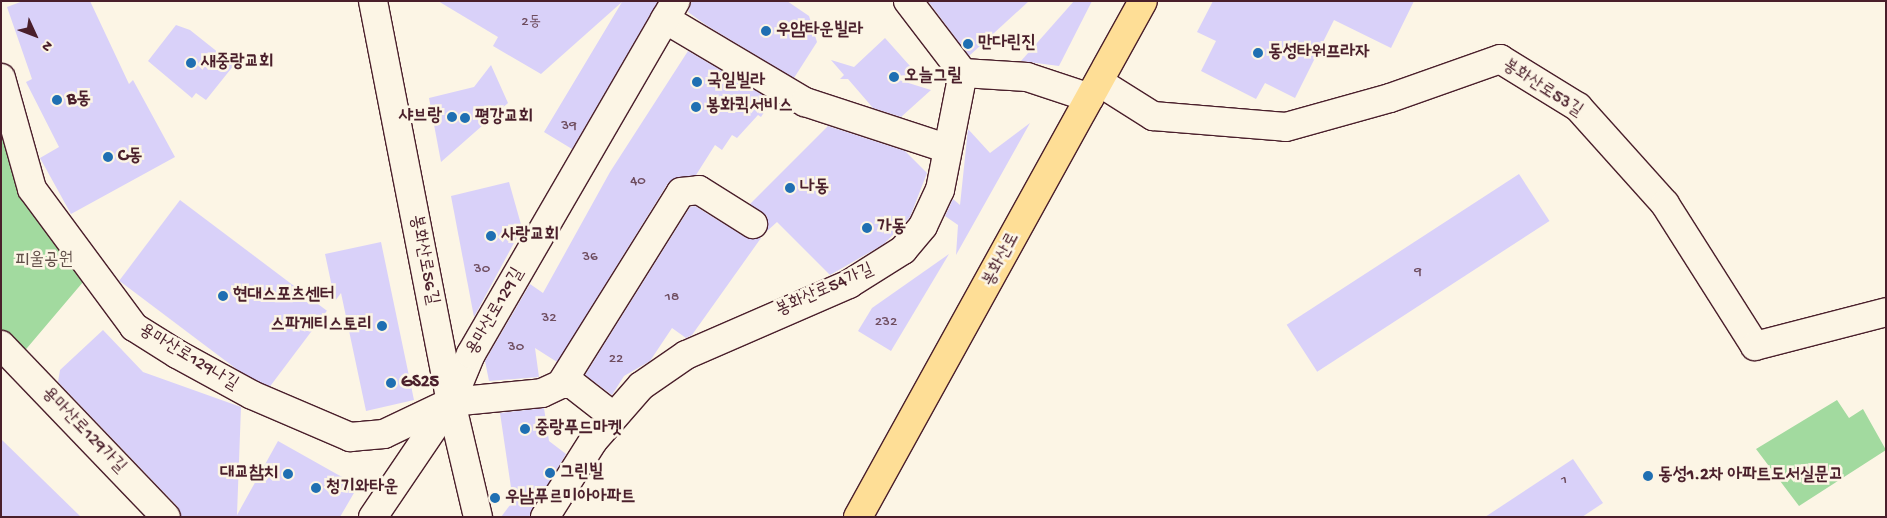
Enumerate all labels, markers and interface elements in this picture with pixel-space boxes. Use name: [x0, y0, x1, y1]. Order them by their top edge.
north arrow: [10, 10, 60, 60]
house number: 2동: [521, 14, 541, 32]
place label: 우암타운빌라: [776, 20, 863, 42]
marker: 우암타운빌라: [760, 25, 772, 37]
place label: 만다린진: [978, 33, 1036, 55]
text: N: [37, 36, 56, 55]
marker: 만다린진: [962, 38, 974, 50]
place label: 동성타워프라자: [1268, 42, 1369, 64]
marker: 동성타워프라자: [1252, 47, 1264, 59]
place label: 새중랑교회: [201, 52, 273, 74]
street label: 봉화산로53길: [1498, 55, 1586, 123]
marker: 새중랑교회: [185, 57, 197, 69]
place label: 오늘그릴: [904, 66, 962, 88]
place label: 국일빌라: [707, 71, 765, 93]
marker: 오늘그릴: [888, 71, 900, 83]
marker: 국일빌라: [691, 76, 703, 88]
place label: B동: [67, 89, 91, 111]
marker: B동: [51, 94, 63, 106]
place label: 봉화퀵서비스: [706, 96, 793, 118]
marker: 봉화퀵서비스: [690, 101, 702, 113]
place label: 샤브랑: [399, 106, 442, 128]
place label: 평강교회: [475, 107, 533, 129]
marker: 샤브랑: [446, 111, 458, 123]
marker: 평강교회: [459, 112, 471, 124]
house number: 39: [561, 118, 577, 136]
place label: C동: [118, 146, 142, 168]
marker: C동: [102, 151, 114, 163]
house number: 40: [630, 173, 646, 191]
place label: 나동: [800, 177, 829, 199]
marker: 나동: [784, 182, 796, 194]
street label: 봉화산로56길: [404, 213, 442, 307]
place label: 가동: [877, 217, 906, 239]
marker: 가동: [861, 222, 873, 234]
place label: 사랑교회: [501, 225, 559, 247]
street label: 봉화산로: [979, 229, 1025, 291]
marker: 사랑교회: [485, 230, 497, 242]
house number: 36: [582, 249, 598, 267]
park label: 피울공원: [15, 250, 73, 272]
street label: 봉화산로54가길: [773, 260, 877, 322]
house number: 30: [474, 261, 490, 279]
street label: 용마산로129길: [462, 264, 530, 360]
house number: 9: [1414, 264, 1422, 282]
place label: 현대스포츠센터: [233, 285, 334, 307]
house number: 18: [665, 289, 679, 307]
marker: 현대스포츠센터: [217, 290, 229, 302]
house number: 32: [541, 310, 557, 328]
house number: 232: [875, 314, 897, 332]
place label: 스파게티스토리: [271, 315, 372, 337]
street label: 용마산로129나길: [134, 320, 242, 396]
marker: 스파게티스토리: [376, 320, 388, 332]
house number: 30: [508, 339, 524, 357]
house number: 22: [609, 351, 623, 369]
place label: GS25: [401, 372, 439, 394]
marker: GS25: [385, 377, 397, 389]
street label: 용마산로129가길: [36, 383, 130, 479]
place label: 중랑푸드마켓: [535, 418, 622, 440]
marker: 중랑푸드마켓: [519, 423, 531, 435]
place label: 그린빌: [560, 462, 603, 484]
place label: 대교참치: [220, 463, 278, 485]
place label: 동성1.2차 아파트도서실문고: [1658, 465, 1843, 487]
marker: 그린빌: [544, 467, 556, 479]
marker: 대교참치: [282, 468, 294, 480]
marker: 동성1.2차 아파트도서실문고: [1642, 470, 1654, 482]
house number: 1: [1561, 472, 1567, 490]
place label: 청기와타운: [326, 477, 398, 499]
marker: 청기와타운: [310, 482, 322, 494]
place label: 우남푸르미아아파트: [505, 487, 635, 509]
marker: 우남푸르미아아파트: [489, 492, 501, 504]

